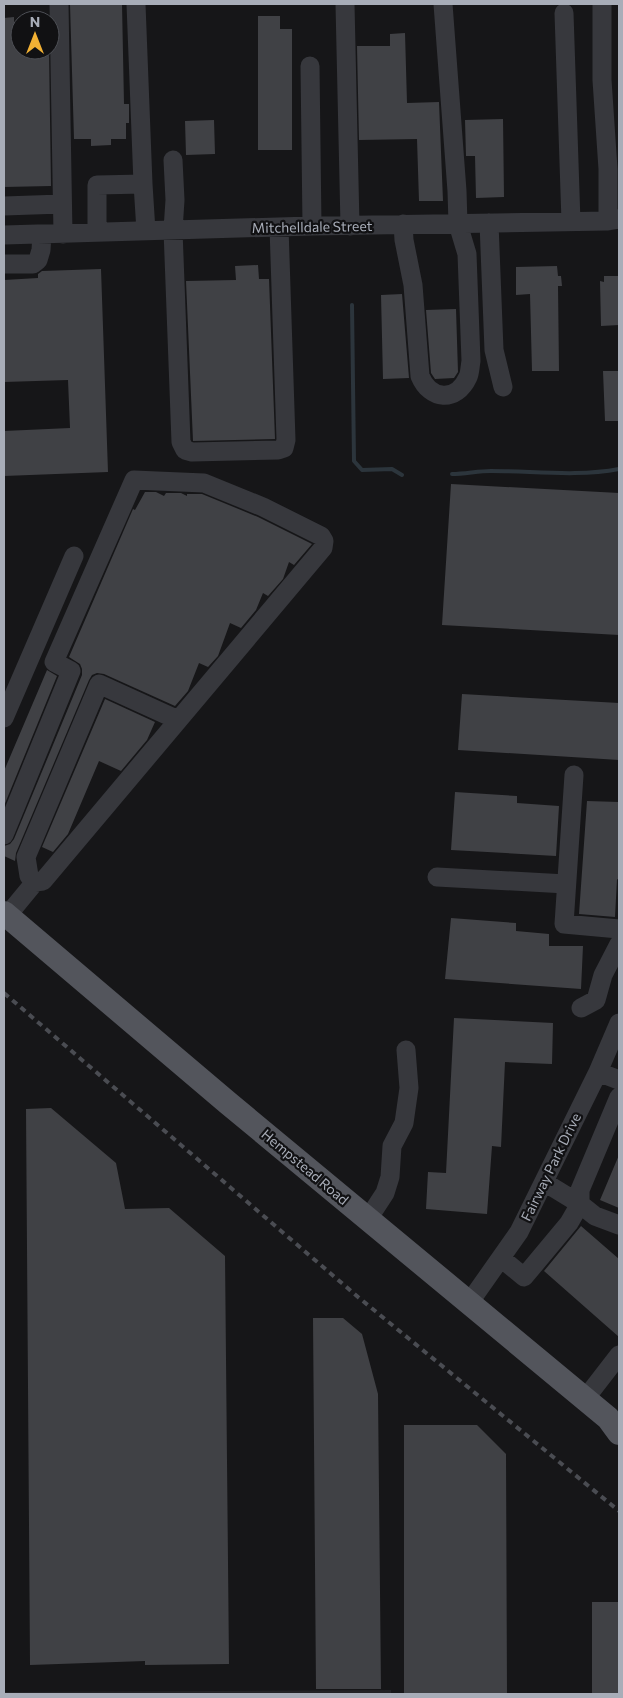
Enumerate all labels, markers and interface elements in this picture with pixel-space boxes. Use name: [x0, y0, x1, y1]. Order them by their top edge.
north arrow: [10, 10, 60, 60]
text: N: [30, 13, 40, 30]
street label: Mitchelldale Street: [252, 217, 373, 236]
street label: Fairway Park Drive: [517, 1110, 584, 1224]
street label: Hempstead Road: [258, 1125, 352, 1208]

